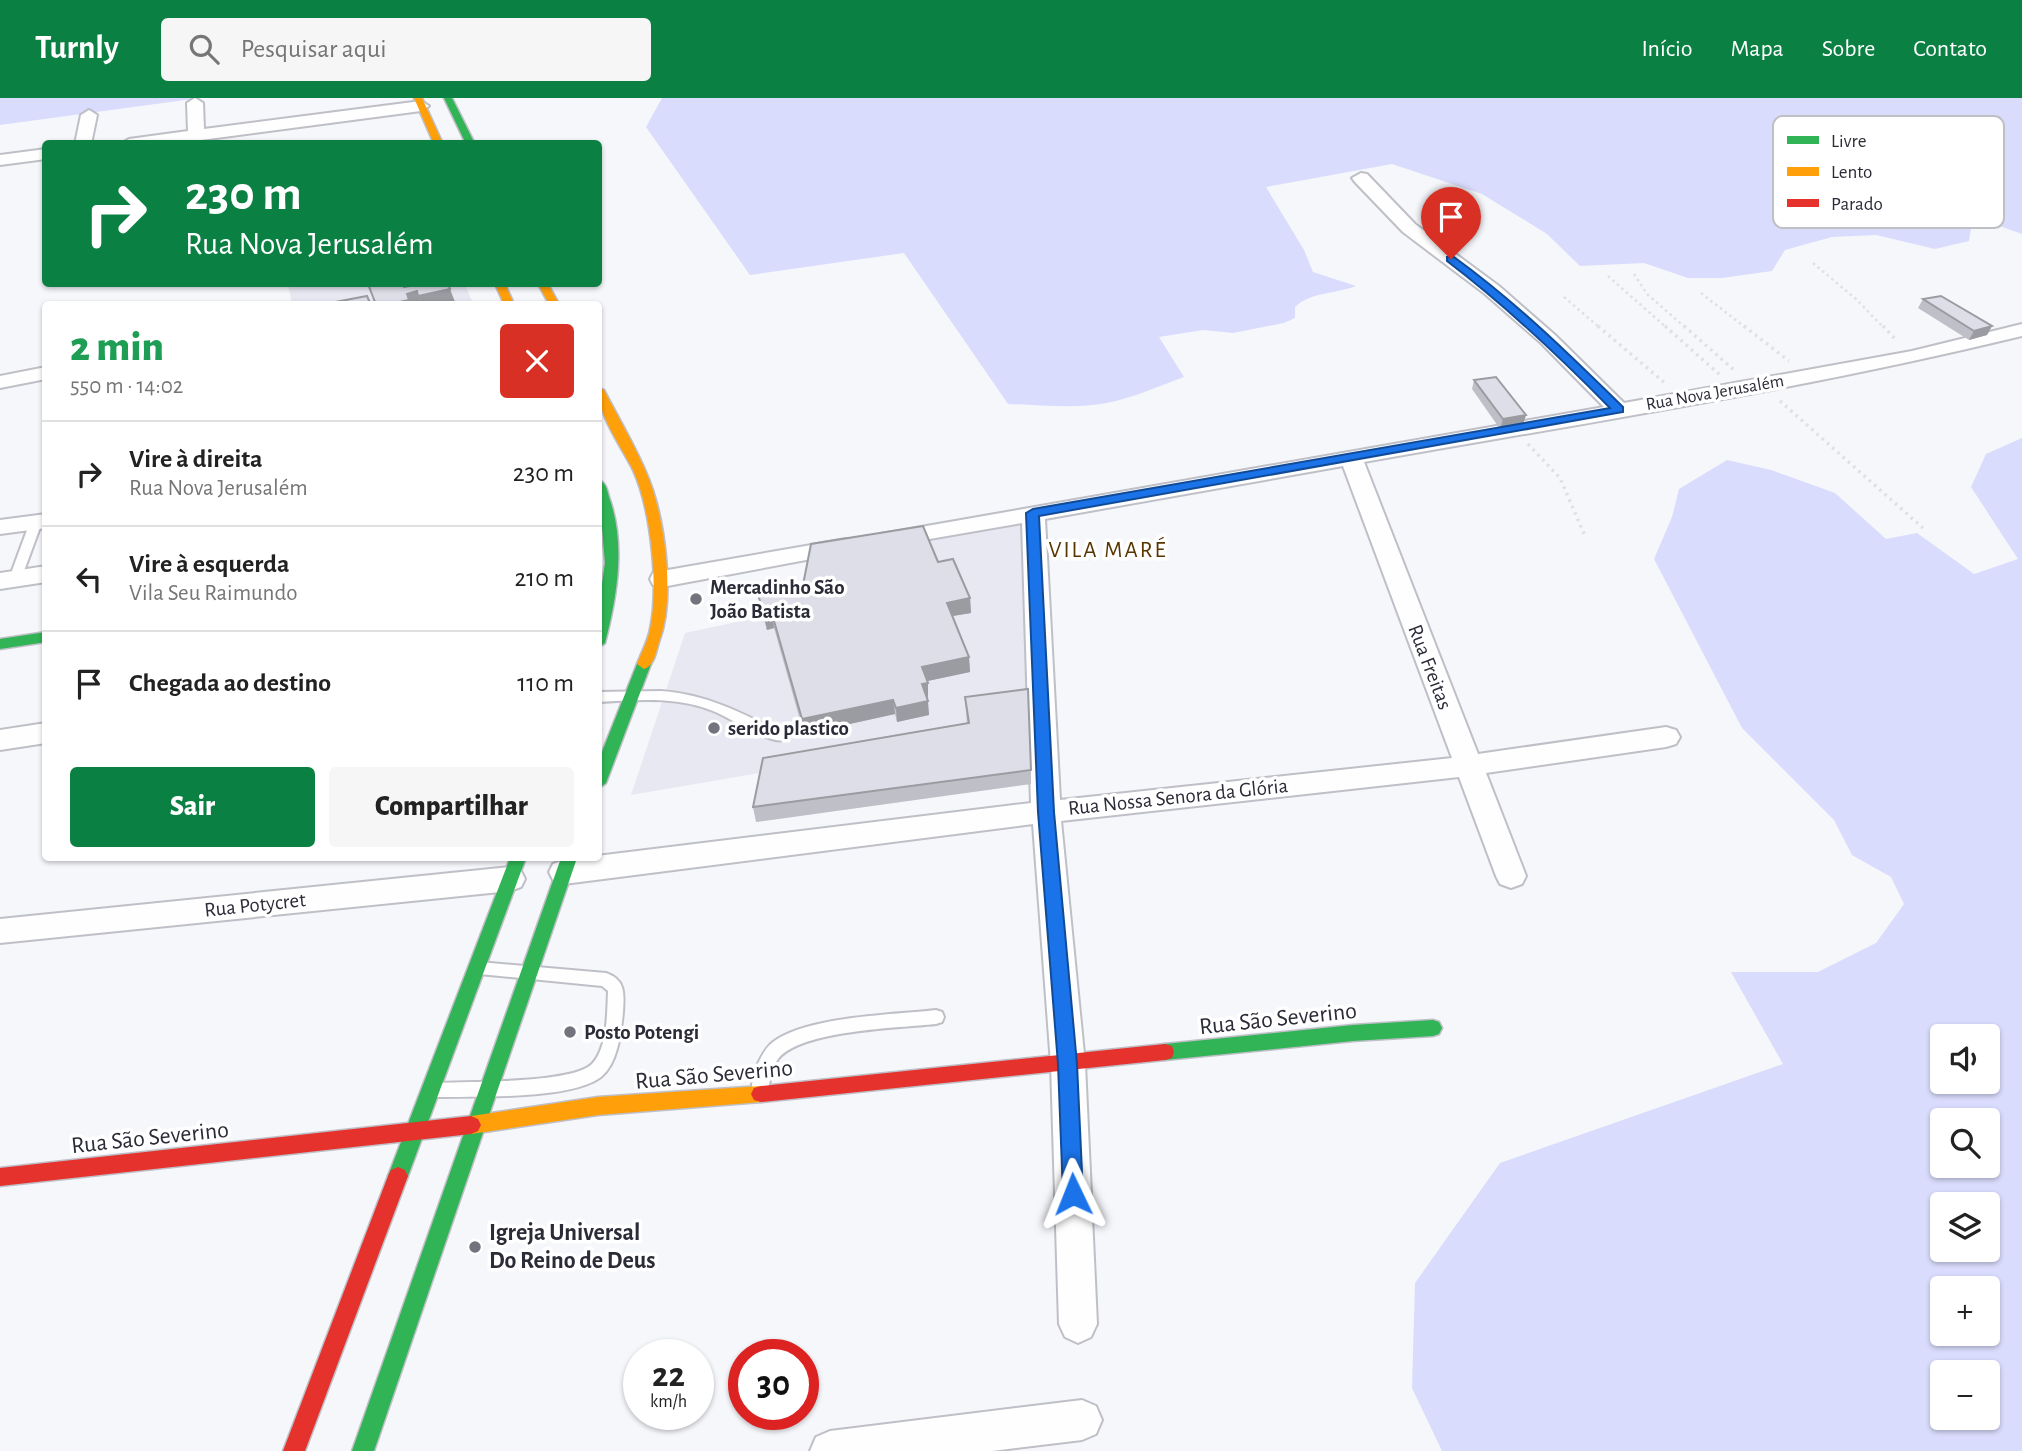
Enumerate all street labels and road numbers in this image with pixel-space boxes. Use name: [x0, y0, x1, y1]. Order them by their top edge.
street label: Rua Nova Jerusalém: [1645, 372, 1785, 414]
street label: Rua Freitas: [1404, 622, 1456, 712]
street label: Rua Nossa Senora da Glória: [1067, 775, 1289, 819]
street label: Rua Potycret: [203, 889, 307, 921]
street label: Rua São Severino: [1198, 999, 1358, 1039]
street label: Rua São Severino: [634, 1056, 794, 1094]
street label: Rua São Severino: [70, 1118, 230, 1158]

